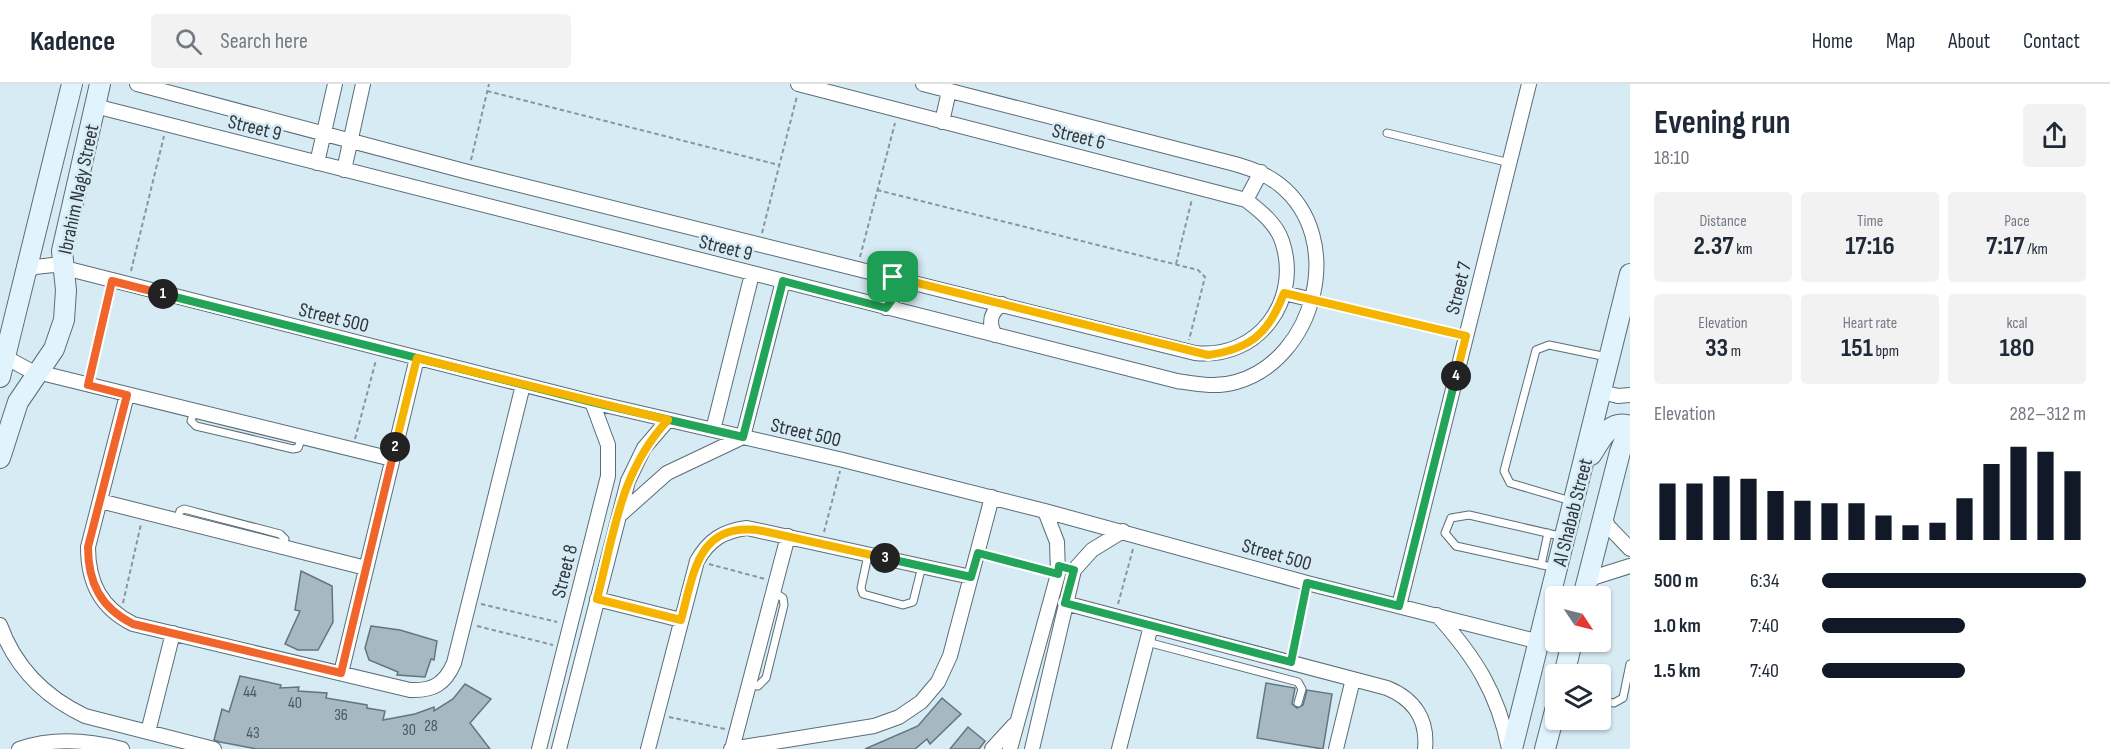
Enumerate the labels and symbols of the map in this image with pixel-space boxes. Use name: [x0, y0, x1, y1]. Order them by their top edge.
street label: Street 9: [226, 110, 284, 146]
street label: Street 6: [1050, 119, 1108, 155]
street label: Ibrahim Nagy Street: [53, 122, 104, 256]
street label: Street 9: [697, 230, 755, 266]
pin: [867, 251, 918, 302]
street label: Street 7: [1441, 259, 1477, 317]
pin: 1: [148, 279, 178, 309]
street label: Street 500: [296, 298, 371, 338]
pin: 4: [1441, 361, 1471, 391]
street label: Street 500: [768, 413, 843, 453]
pin: 2: [380, 432, 410, 462]
street label: Al Shabab Street: [1548, 456, 1598, 570]
street label: Street 500: [1239, 534, 1314, 576]
street label: Street 8: [547, 542, 583, 600]
pin: 3: [870, 543, 900, 573]
north arrow: [1545, 586, 1611, 652]
house number: 44: [243, 683, 257, 702]
house number: 40: [288, 694, 302, 713]
house number: 36: [334, 706, 348, 725]
house number: 28: [424, 717, 438, 736]
house number: 30: [402, 721, 416, 740]
house number: 43: [246, 724, 260, 743]

